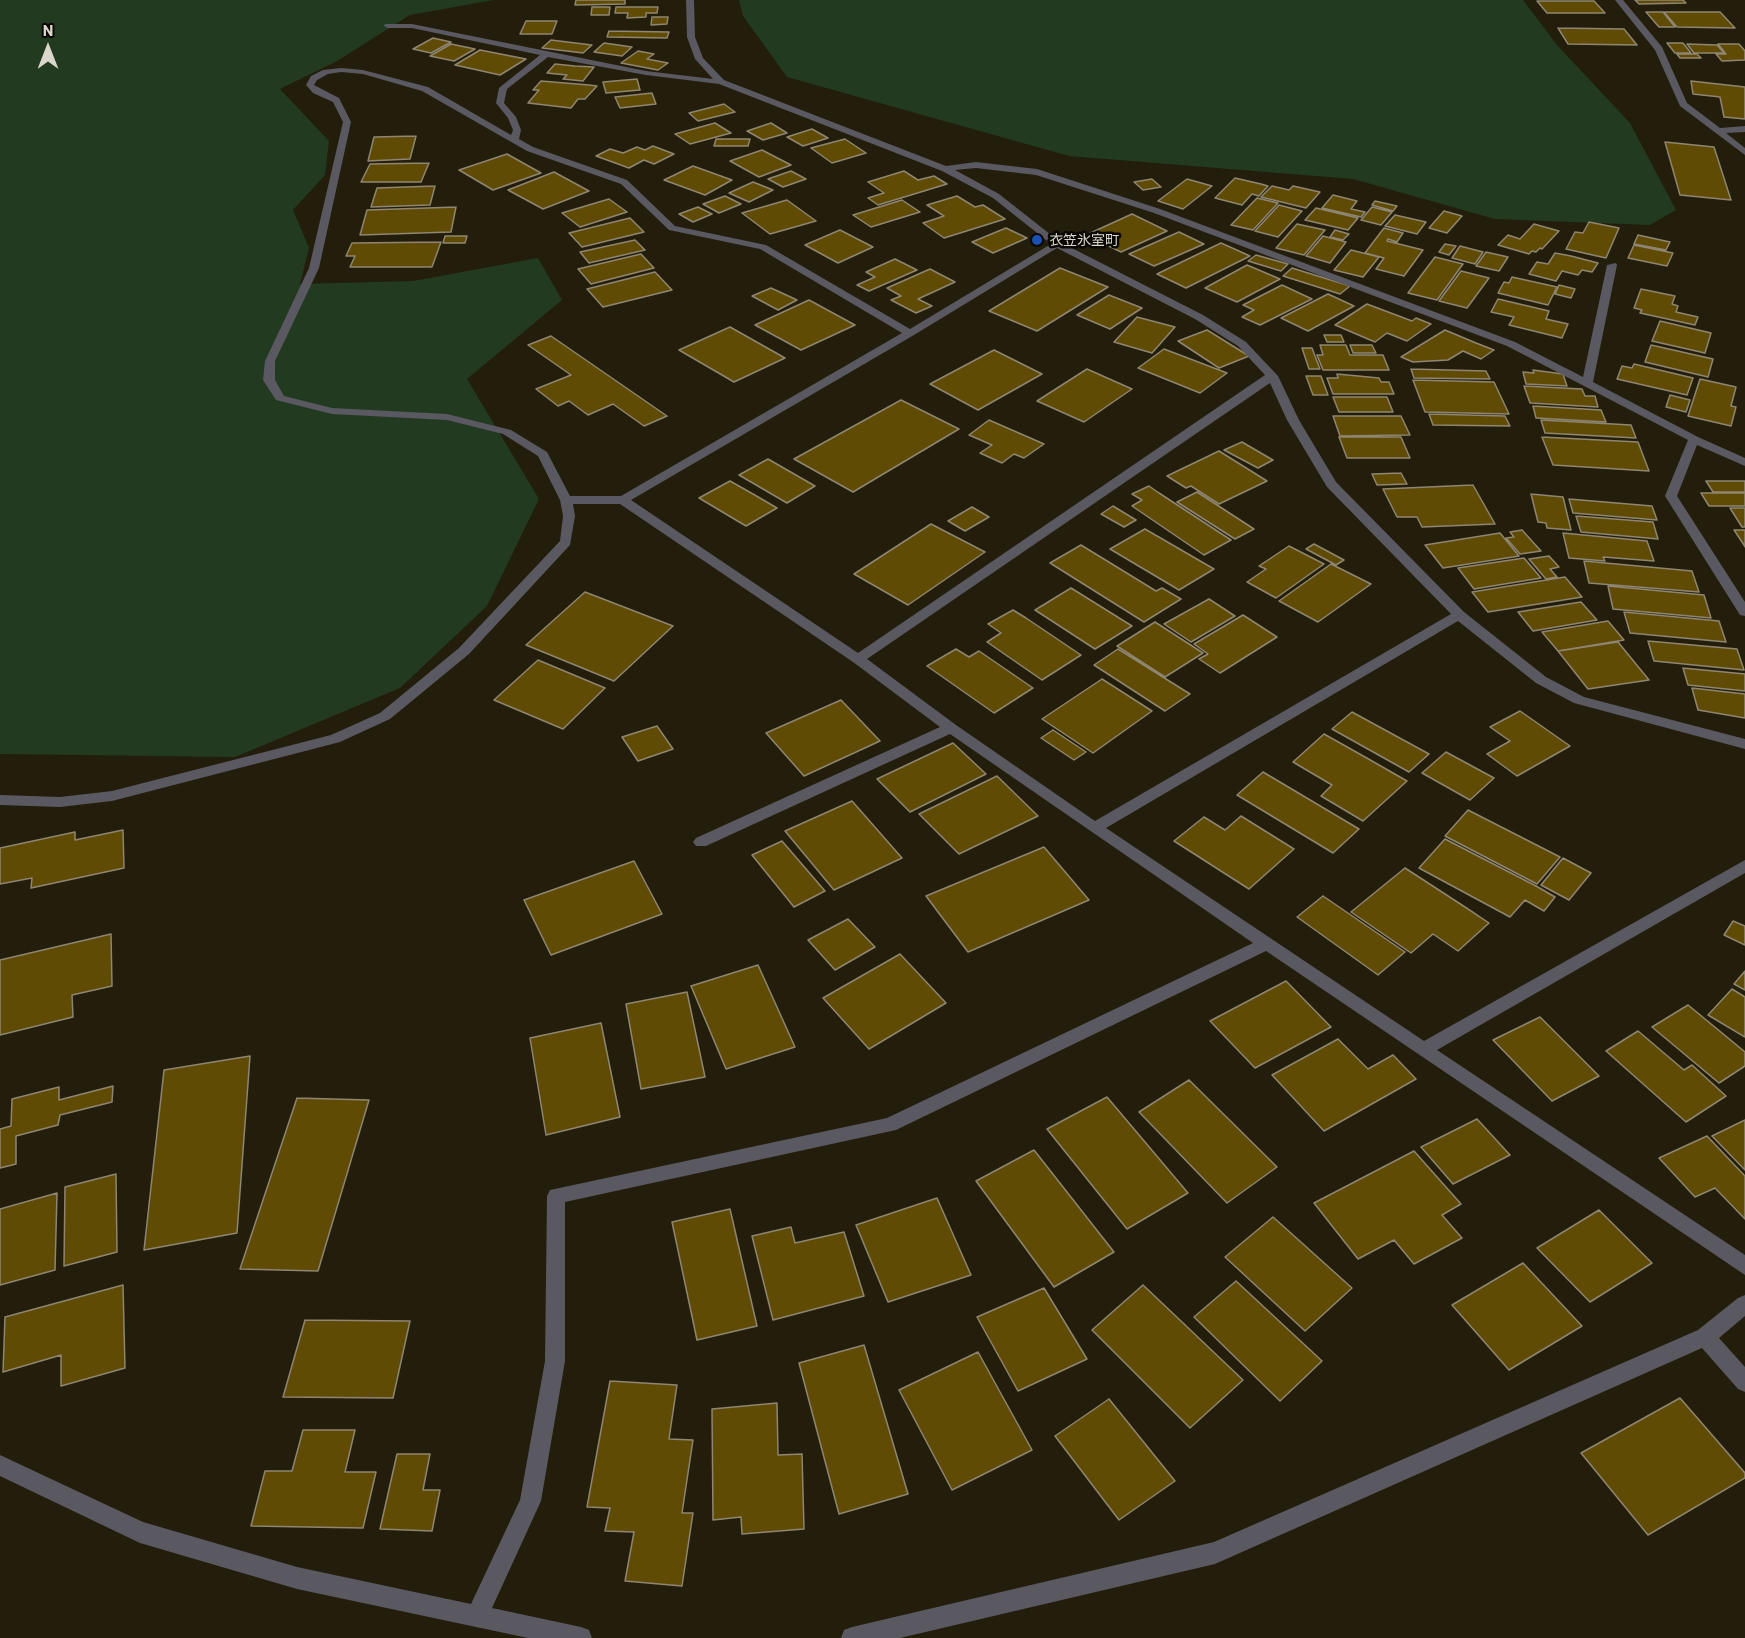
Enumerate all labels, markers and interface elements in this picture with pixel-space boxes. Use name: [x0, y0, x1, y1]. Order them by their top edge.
north arrow: [18, 18, 78, 78]
text: N: [43, 20, 53, 39]
place label: 衣笠氷室町: [1049, 232, 1119, 248]
marker: 衣笠氷室町: [1030, 233, 1044, 247]

